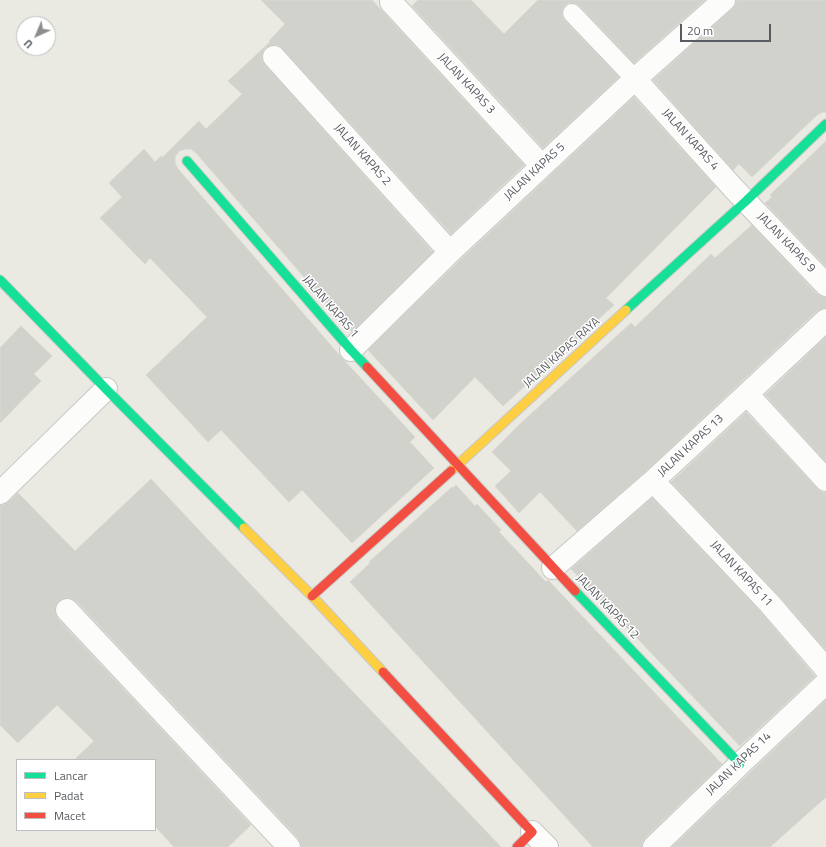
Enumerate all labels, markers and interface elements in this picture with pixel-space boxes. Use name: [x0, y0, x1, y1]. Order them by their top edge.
north arrow: [16, 16, 56, 56]
scale bar: [682, 16, 773, 42]
text: 20 m: [687, 21, 713, 40]
text: U: [20, 36, 37, 52]
street label: JALAN KAPAS 3: [434, 51, 498, 117]
street label: JALAN KAPAS 4: [659, 106, 721, 174]
street label: JALAN KAPAS 2: [331, 121, 393, 189]
street label: JALAN KAPAS 5: [502, 140, 568, 204]
street label: JALAN KAPAS 9: [754, 210, 818, 276]
street label: JALAN KAPAS 1: [299, 273, 361, 341]
street label: JALAN KAPAS RAYA: [521, 315, 603, 391]
street label: JALAN KAPAS 13: [655, 412, 727, 480]
street label: JALAN KAPAS 11: [707, 538, 775, 610]
street label: JALAN KAPAS 12: [572, 572, 642, 642]
street label: JALAN KAPAS 14: [704, 729, 774, 799]
legend: [16, 759, 156, 831]
text: Lancar: [54, 766, 88, 785]
text: Padat: [54, 786, 84, 805]
text: Macet: [54, 806, 86, 825]

